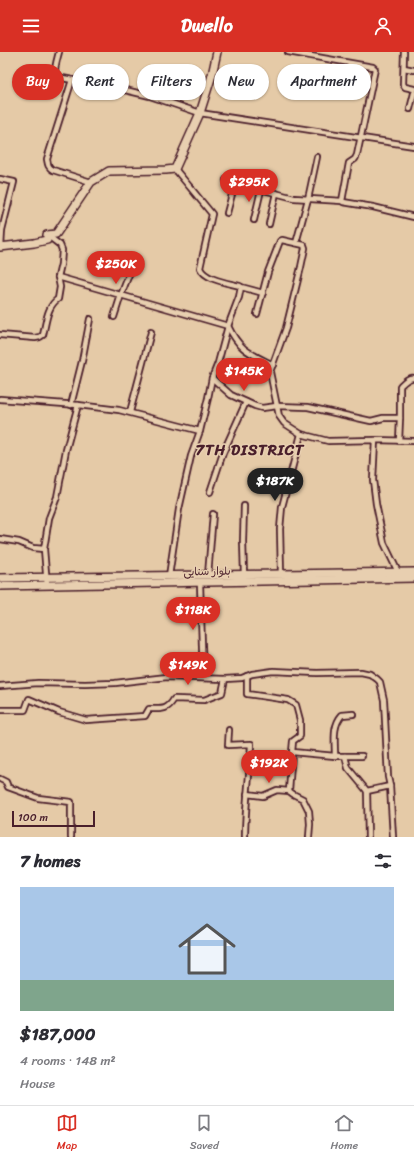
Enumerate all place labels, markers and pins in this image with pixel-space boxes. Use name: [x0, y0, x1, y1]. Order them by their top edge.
pin: $295K: [221, 169, 277, 203]
pin: $250K: [88, 251, 144, 285]
pin: $145K: [216, 358, 272, 392]
pin: $187K: [247, 468, 303, 502]
pin: $118K: [165, 597, 221, 631]
pin: $149K: [160, 652, 216, 686]
pin: $192K: [241, 750, 297, 784]

